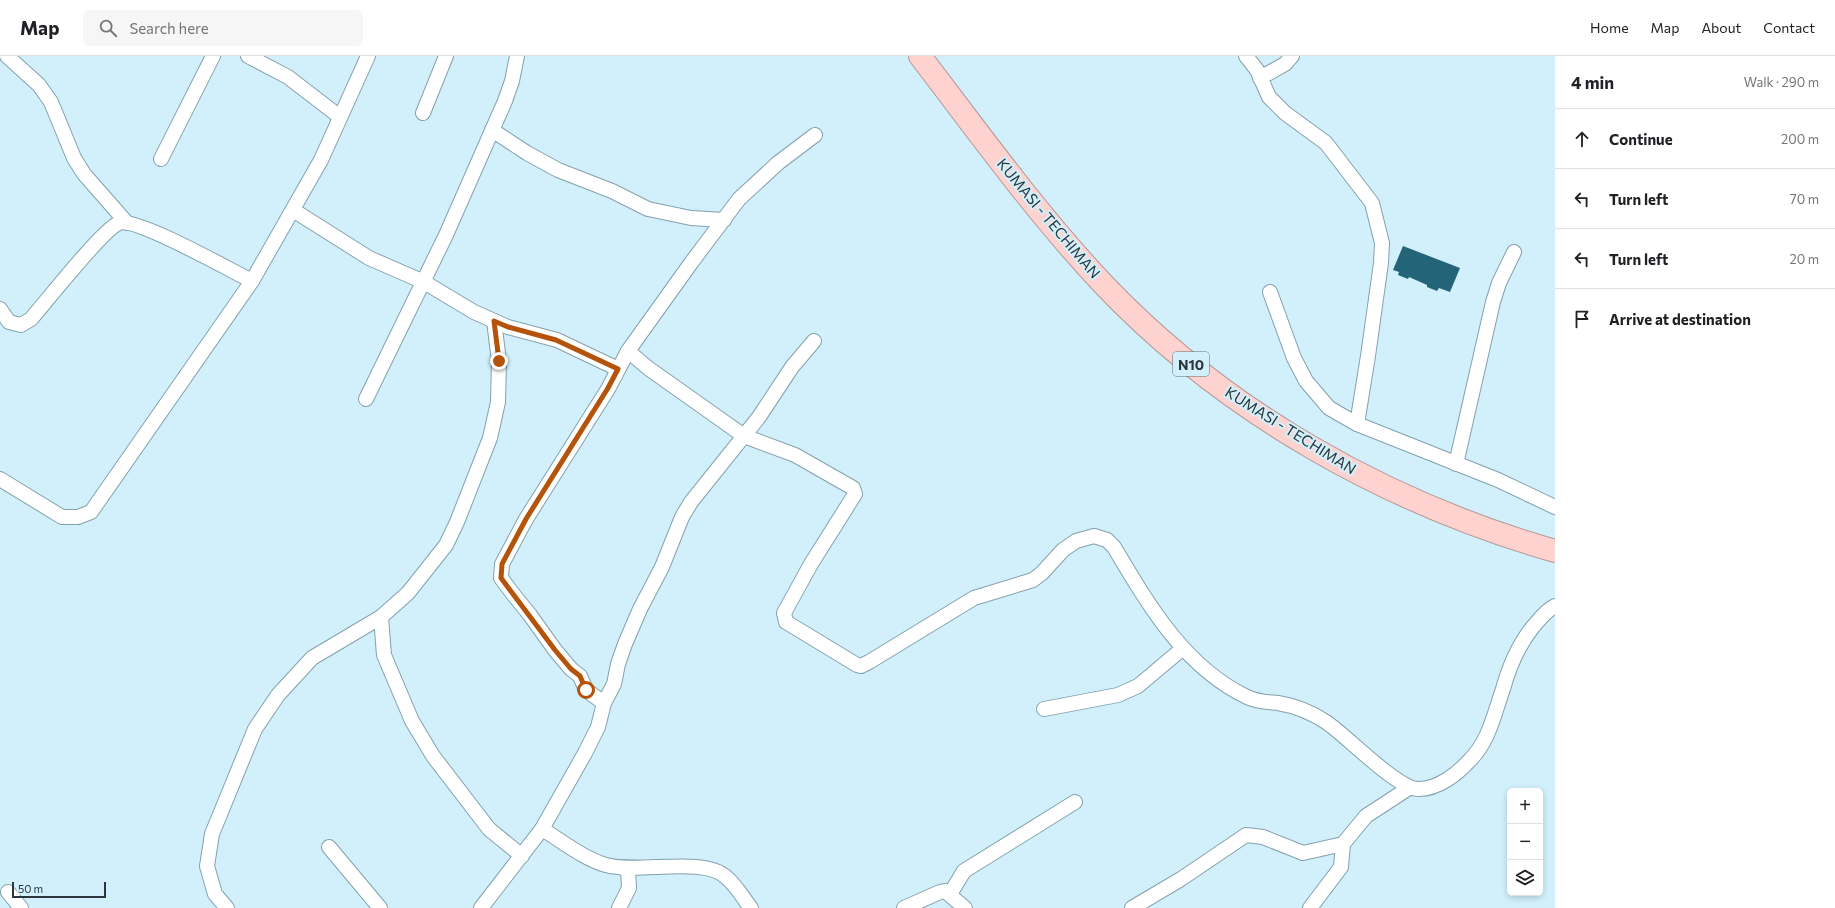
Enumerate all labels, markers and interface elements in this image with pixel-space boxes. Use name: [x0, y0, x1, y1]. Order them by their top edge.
search box: [83, 10, 363, 46]
text: Map: [20, 16, 59, 39]
icon: search: [97, 17, 119, 39]
text: Search here: [129, 19, 209, 37]
text: Home: [1590, 19, 1629, 36]
text: Map: [1651, 19, 1679, 36]
text: About: [1701, 19, 1741, 36]
text: Contact: [1763, 19, 1815, 36]
text: 4 min: [1571, 72, 1614, 93]
text: Walk · 290 m: [1744, 74, 1819, 90]
icon: ahead: [1571, 128, 1593, 150]
text: Continue: [1609, 130, 1673, 148]
text: 200 m: [1781, 131, 1819, 147]
street label: KUMASI - TECHIMAN: [994, 154, 1104, 282]
icon: left: [1571, 188, 1593, 210]
text: Turn left: [1609, 190, 1668, 208]
text: 70 m: [1790, 191, 1819, 207]
icon: left: [1571, 248, 1593, 270]
text: Turn left: [1609, 250, 1668, 268]
text: 20 m: [1790, 251, 1819, 267]
icon: arrive: [1571, 308, 1593, 330]
text: Arrive at destination: [1609, 310, 1751, 328]
route end: [490, 352, 508, 370]
road number: N10: [1173, 352, 1209, 376]
street label: KUMASI - TECHIMAN: [1222, 382, 1360, 478]
route start: [577, 681, 595, 699]
map controls: [1507, 788, 1543, 896]
button: +: [1507, 788, 1543, 824]
button: −: [1507, 824, 1543, 860]
button: layers: [1507, 860, 1543, 896]
scale bar: [12, 880, 106, 899]
text: 50 m: [18, 882, 43, 895]

